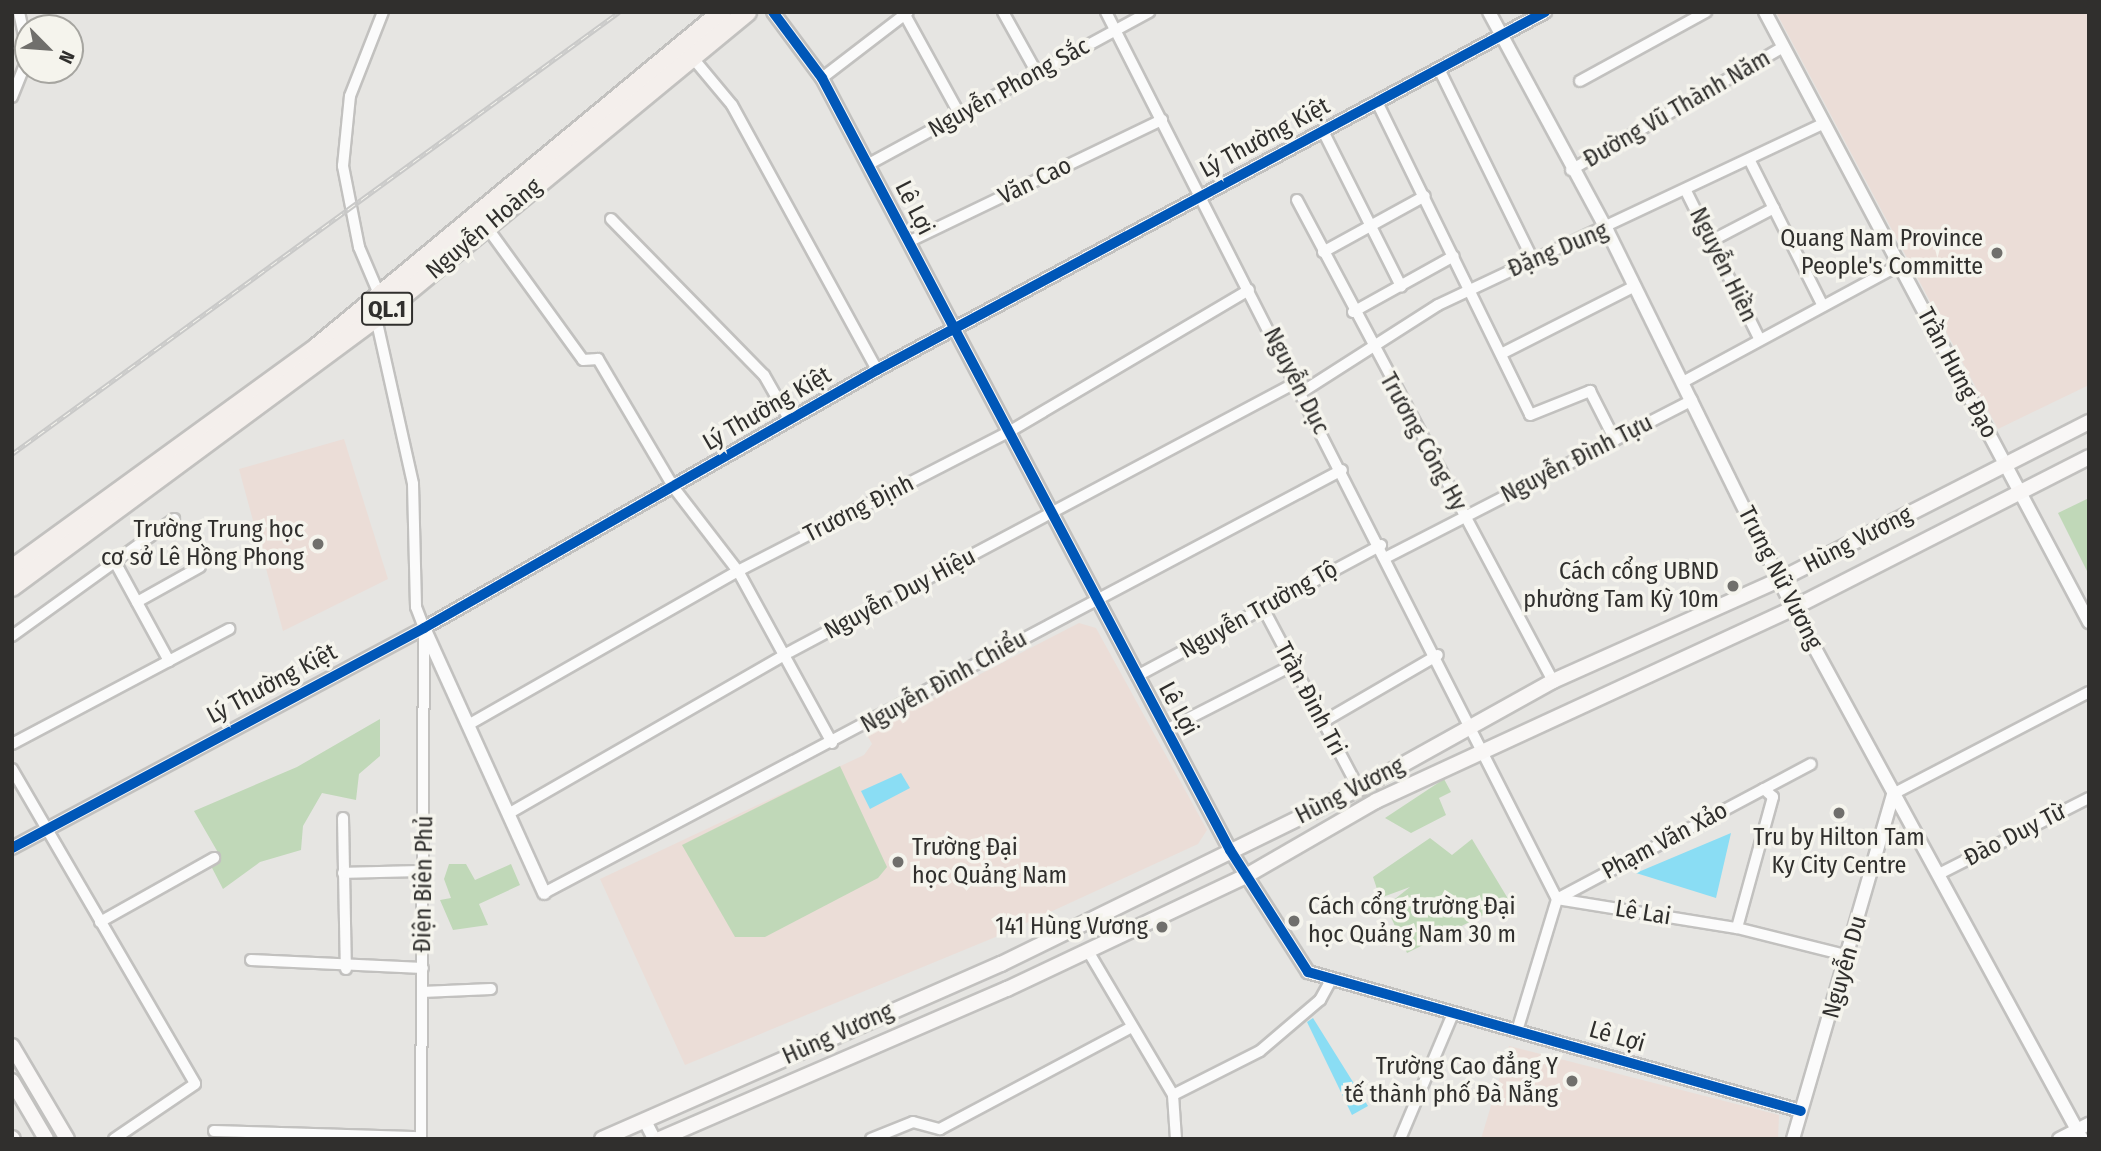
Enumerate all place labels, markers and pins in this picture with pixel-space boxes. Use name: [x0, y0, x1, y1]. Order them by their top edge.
place label: Quang Nam Province People's Committe: [1780, 225, 1983, 281]
marker: Quang Nam Province People's Committe: [1989, 245, 2005, 261]
place label: Trường Trung học cơ sở Lê Hồng Phong: [101, 516, 304, 572]
marker: Trường Trung học cơ sở Lê Hồng Phong: [310, 536, 326, 552]
place label: Cách cổng UBND phường Tam Kỳ 10m: [1523, 558, 1719, 614]
marker: Cách cổng UBND phường Tam Kỳ 10m: [1725, 578, 1741, 594]
marker: Tru by Hilton Tam Ky City Centre: [1831, 805, 1847, 821]
place label: Tru by Hilton Tam Ky City Centre: [1753, 824, 1925, 880]
place label: Trường Đại học Quảng Nam: [912, 834, 1067, 890]
marker: Trường Đại học Quảng Nam: [890, 854, 906, 870]
place label: Cách cổng trường Đại học Quảng Nam 30 m: [1308, 893, 1516, 949]
place label: 141 Hùng Vương: [995, 913, 1148, 941]
marker: Cách cổng trường Đại học Quảng Nam 30 m: [1286, 913, 1302, 929]
marker: 141 Hùng Vương: [1154, 919, 1170, 935]
place label: Trường Cao đẳng Y tế thành phố Đà Nẵng: [1344, 1053, 1558, 1109]
marker: Trường Cao đẳng Y tế thành phố Đà Nẵng: [1564, 1073, 1580, 1089]

